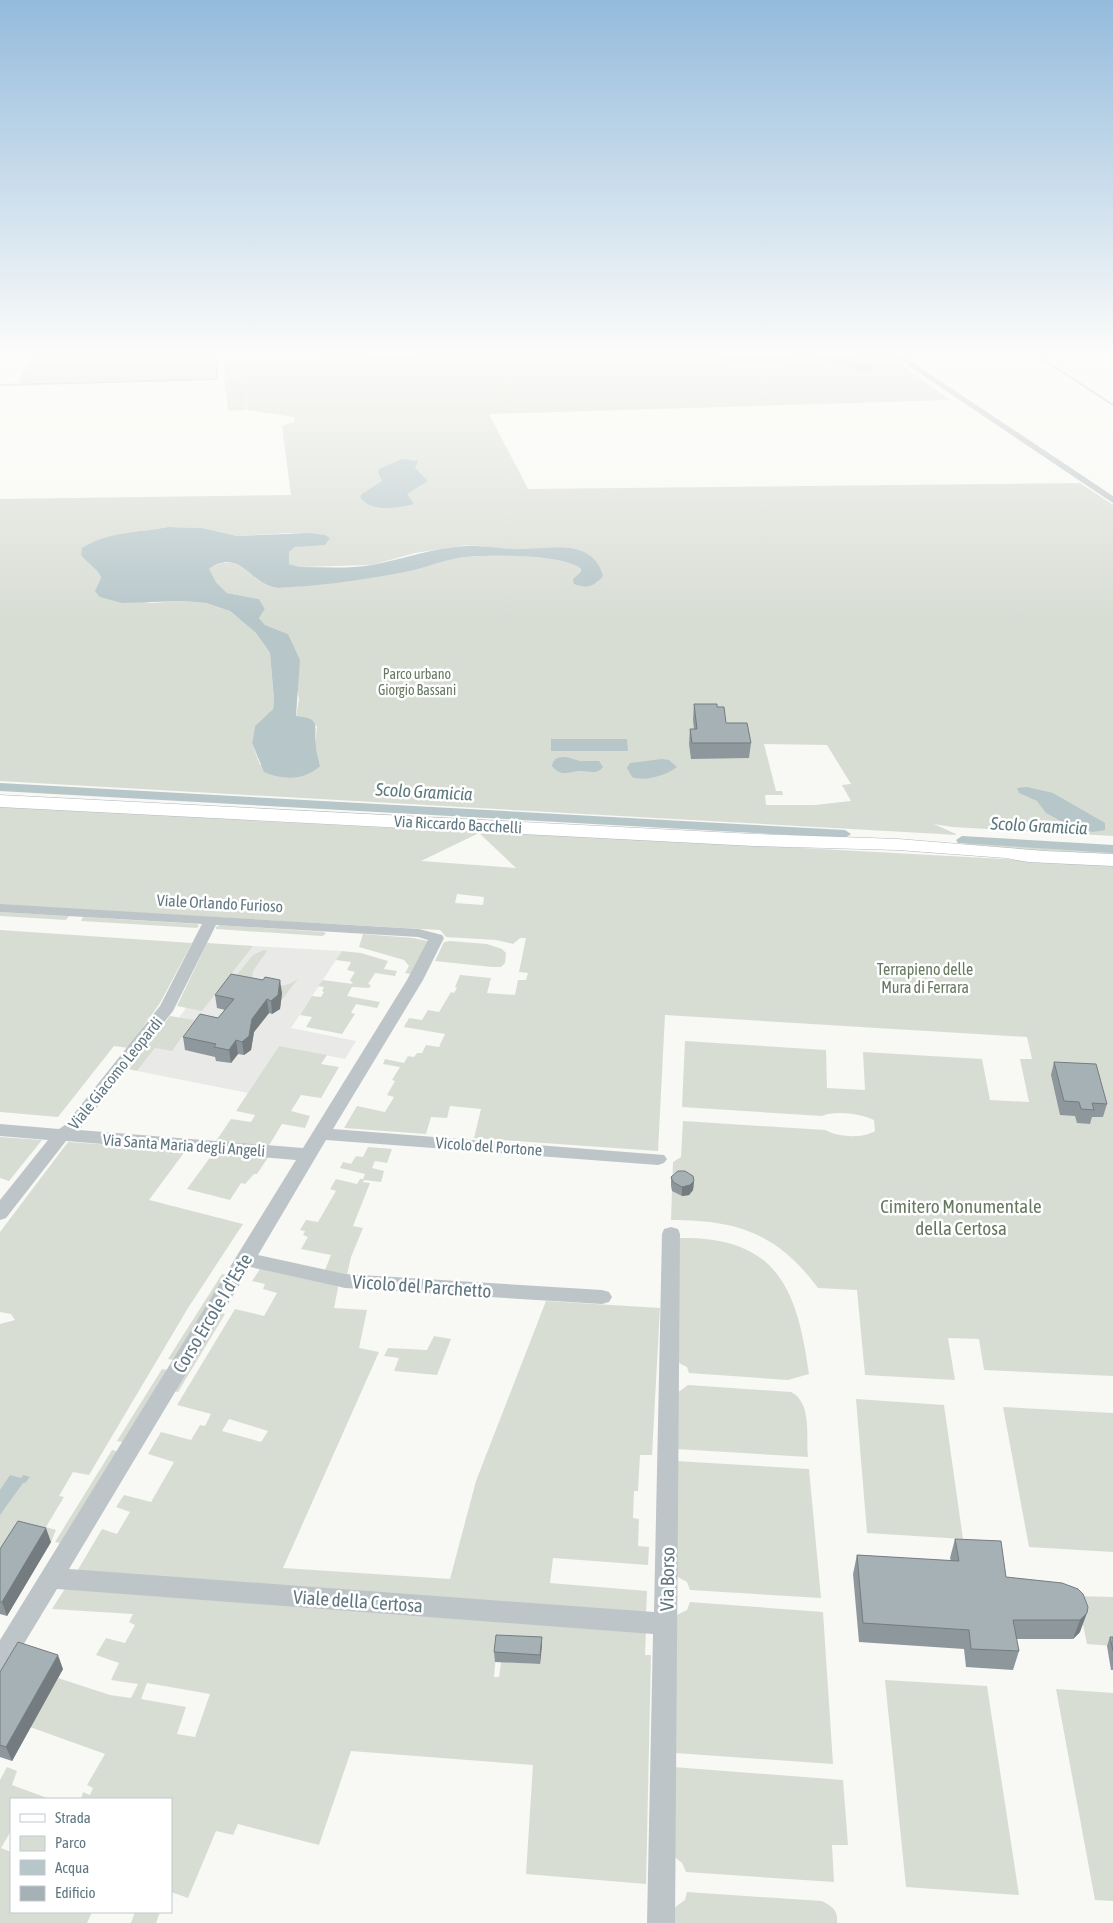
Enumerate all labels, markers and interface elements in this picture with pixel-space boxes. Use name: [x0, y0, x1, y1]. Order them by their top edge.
park label: Parco urbano Giorgio Bassani: [378, 666, 456, 698]
water label: Scolo Gramicia: [374, 778, 474, 805]
street label: Via Riccardo Bacchelli: [394, 812, 522, 836]
water label: Scolo Gramicia: [989, 812, 1089, 839]
street label: Viale Orlando Furioso: [156, 891, 284, 915]
park label: Terrapieno delle Mura di Ferrara: [877, 960, 973, 996]
street label: Viale Giacomo Leopardi: [64, 1013, 166, 1133]
street label: Via Santa Maria degli Angeli: [102, 1130, 266, 1161]
street label: Vicolo del Portone: [435, 1133, 543, 1159]
park label: Cimitero Monumentale della Certosa: [880, 1195, 1042, 1239]
street label: Corso Ercole I d'Este: [168, 1249, 256, 1377]
street label: Vicolo del Parchetto: [352, 1270, 492, 1302]
street label: Via Borso: [655, 1547, 679, 1611]
street label: Viale della Certosa: [292, 1585, 424, 1617]
legend: [10, 1798, 172, 1913]
text: Strada: [55, 1809, 91, 1826]
text: Parco: [55, 1834, 86, 1851]
text: Acqua: [55, 1859, 89, 1876]
text: Edificio: [55, 1884, 96, 1901]

